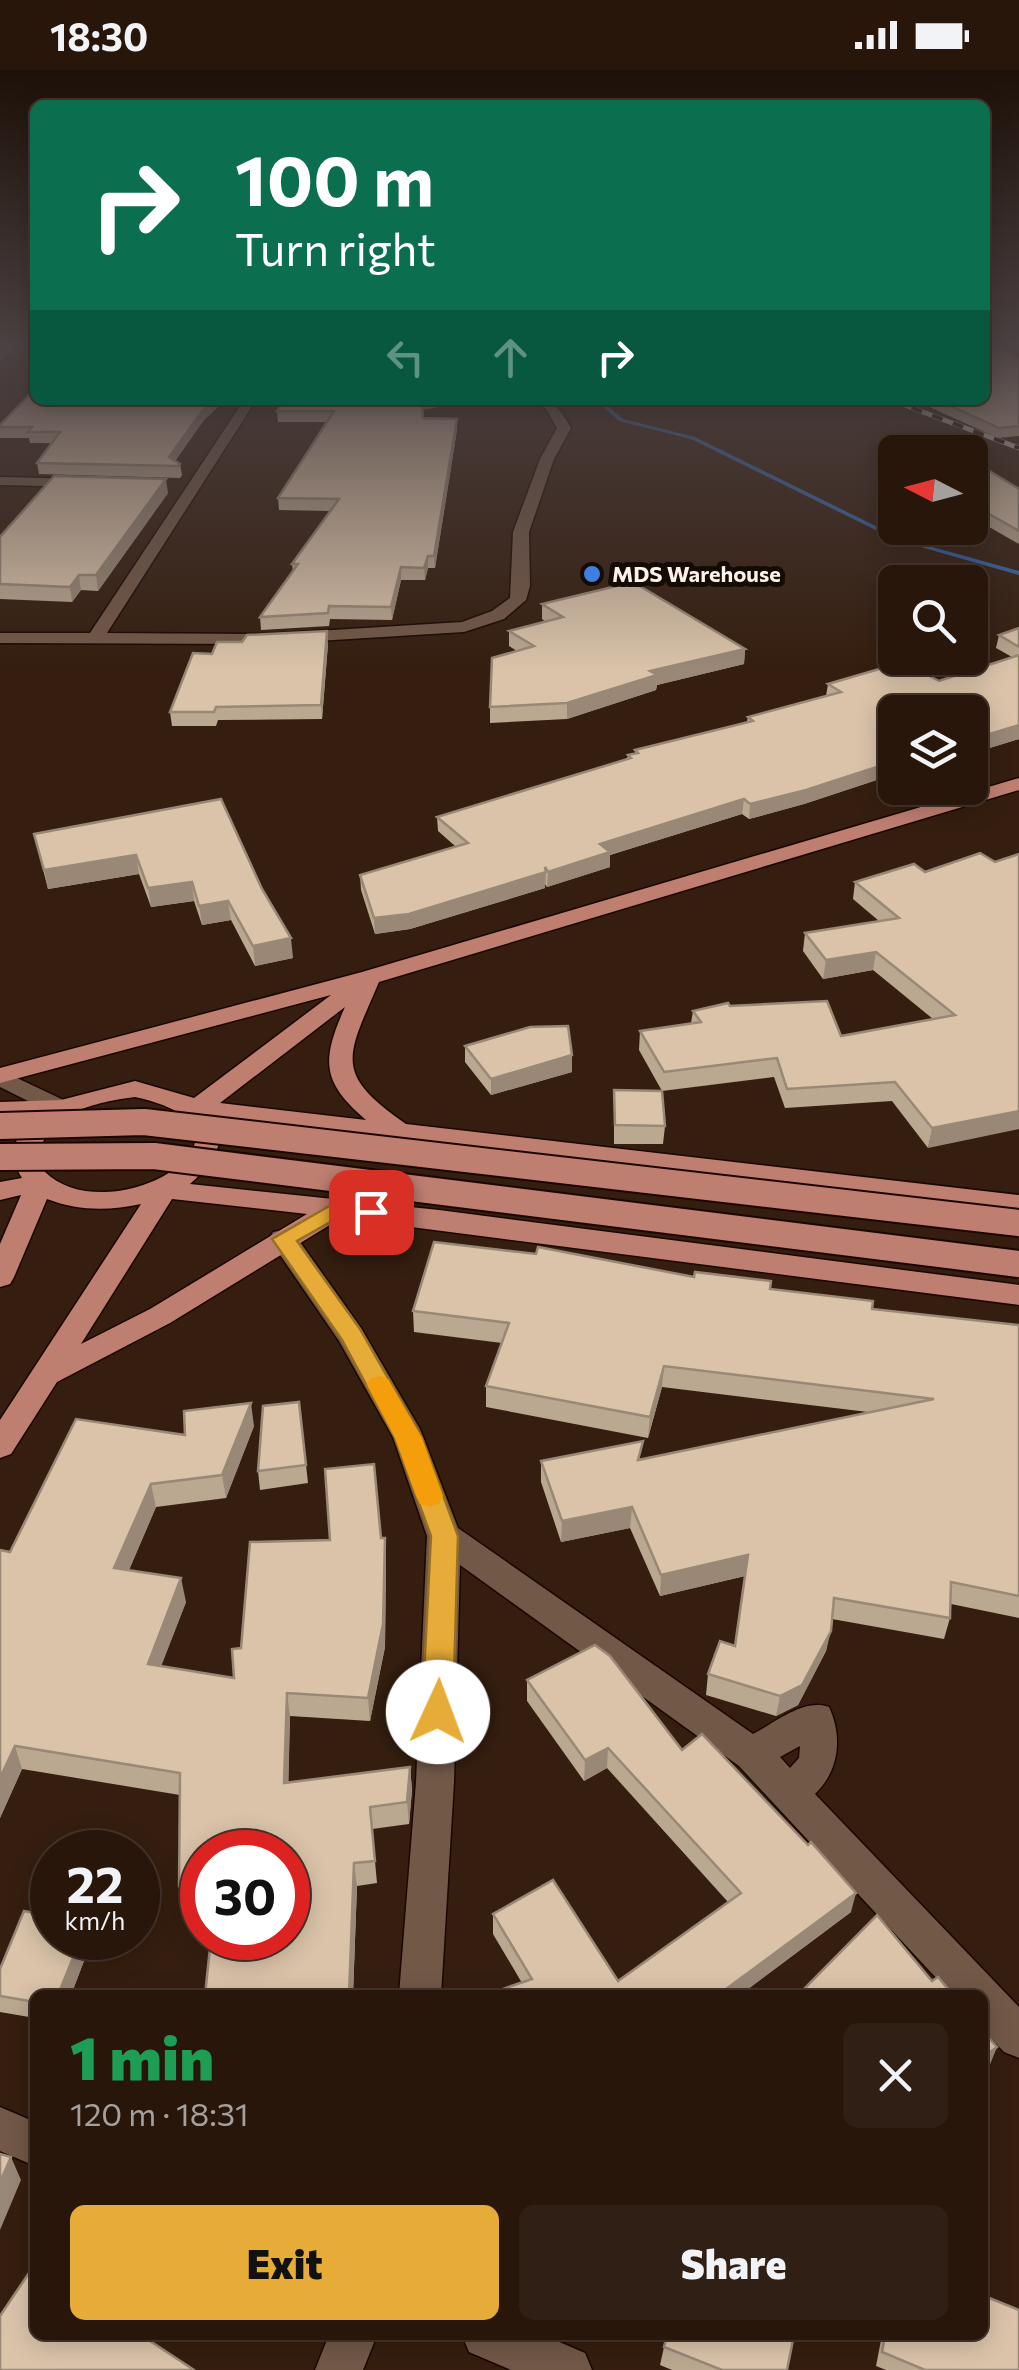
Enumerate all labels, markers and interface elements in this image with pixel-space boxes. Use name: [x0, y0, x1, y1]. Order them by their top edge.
text: 18:30: [50, 12, 148, 59]
text: 100 m: [235, 135, 434, 220]
icon: right: [70, 140, 200, 270]
text: Turn right: [235, 220, 436, 275]
icon: left: [378, 330, 433, 385]
icon: ahead: [483, 330, 538, 385]
icon: right: [588, 330, 643, 385]
north arrow: [878, 435, 988, 545]
map controls: [878, 435, 988, 805]
place label: MDS Warehouse: [612, 560, 781, 587]
marker: MDS Warehouse: [581, 563, 603, 585]
button: search: [878, 565, 988, 675]
button: layers: [878, 695, 988, 805]
pin: [329, 1170, 414, 1255]
icon: arrive: [344, 1185, 399, 1240]
position arrow: [386, 1660, 490, 1764]
speed limit sign: 30: [180, 1830, 310, 1960]
text: 22: [67, 1852, 123, 1913]
text: km/h: [65, 1905, 125, 1935]
text: 1 min: [70, 2019, 214, 2092]
button: close: [843, 2023, 948, 2128]
text: 120 m · 18:31: [70, 2093, 249, 2133]
button: Exit: [70, 2205, 499, 2320]
button: Share: [519, 2205, 948, 2320]

